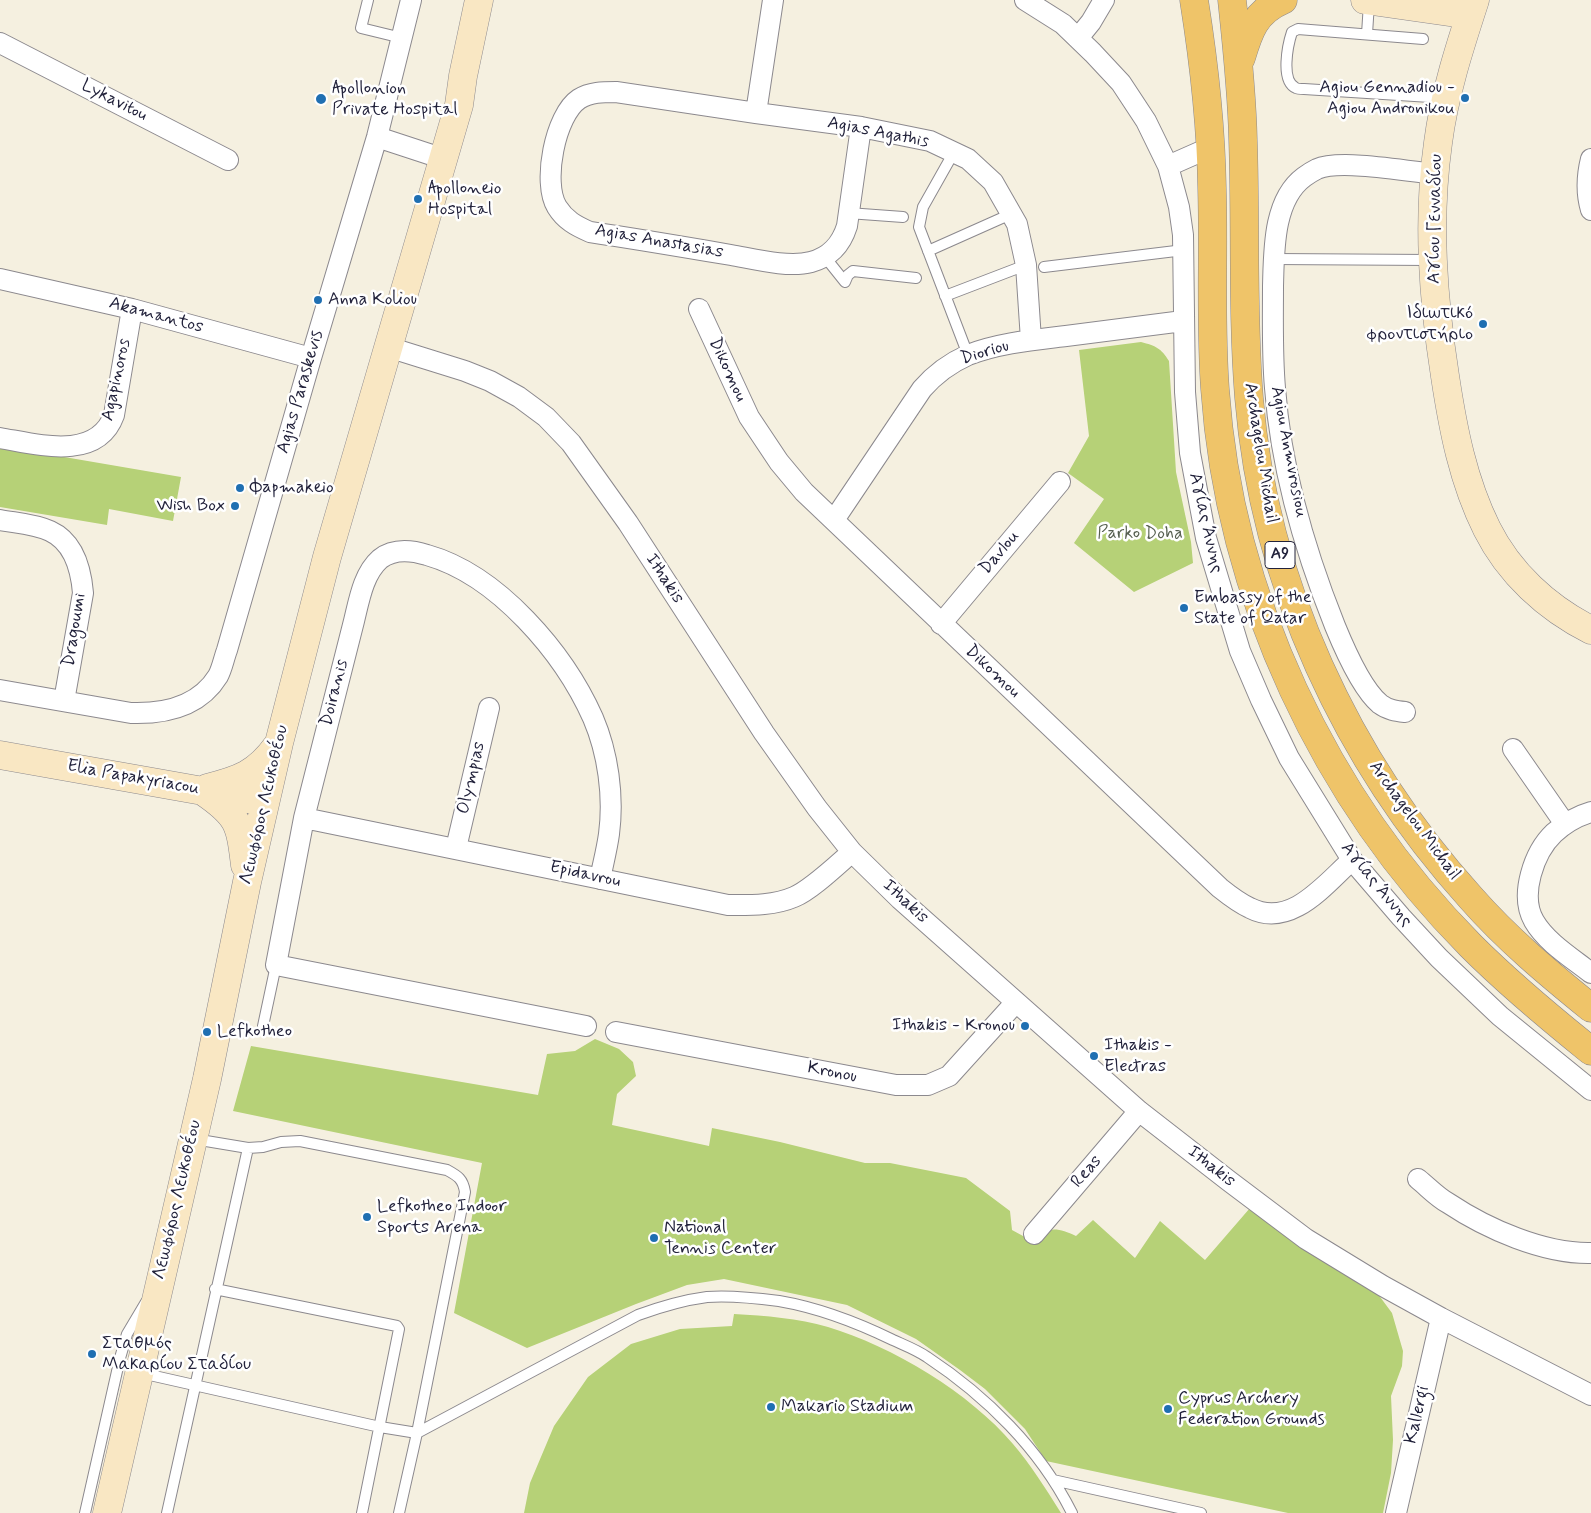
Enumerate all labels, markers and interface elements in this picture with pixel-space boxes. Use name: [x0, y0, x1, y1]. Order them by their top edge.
street label: Lykavitou: [77, 75, 151, 127]
place label: Agiou Gennadiou - Agiou Andronikou: [1319, 77, 1455, 120]
place label: Apollonion Private Hospital: [332, 78, 458, 120]
marker: Apollonion Private Hospital: [314, 92, 328, 106]
marker: Agiou Gennadiou - Agiou Andronikou: [1459, 92, 1471, 104]
street label: Agias Agathis: [825, 113, 931, 153]
street label: Αγίου Γενναδίου: [1424, 154, 1448, 284]
place label: Apolloneio Hospital: [428, 178, 501, 220]
marker: Apolloneio Hospital: [412, 193, 424, 205]
street label: Agias Anastasias: [593, 220, 725, 264]
place label: Anna Koliou: [328, 289, 417, 311]
street label: Akamantos: [106, 293, 206, 339]
marker: Anna Koliou: [312, 294, 324, 306]
place label: Ιδιωτικό φροντιστήριο: [1366, 303, 1473, 346]
marker: Ιδιωτικό φροντιστήριο: [1477, 318, 1489, 330]
street label: Agias Paraskevis: [273, 328, 329, 456]
street label: Dikomou: [703, 335, 751, 405]
street label: Dioriou: [958, 335, 1012, 371]
street label: Agapinoros: [98, 337, 136, 423]
street label: Archagelou Michail: [1238, 381, 1282, 525]
street label: Agiou Anmvrosiou: [1265, 384, 1311, 520]
street label: Αγίας Άννης: [1183, 471, 1227, 575]
place label: Φapmakeio: [250, 477, 334, 499]
marker: Φapmakeio: [234, 482, 246, 494]
place label: Wish Box: [156, 495, 225, 517]
marker: Wish Box: [229, 500, 241, 512]
park label: Parko Doha: [1097, 523, 1183, 545]
street label: Davlou: [975, 526, 1025, 580]
road number: A9: [1265, 542, 1295, 568]
street label: Ithakis: [640, 550, 688, 608]
place label: Embassy of the State of Qatar: [1194, 587, 1312, 630]
street label: Dragoumi: [59, 592, 91, 668]
marker: Embassy of the State of Qatar: [1178, 602, 1190, 614]
street label: Dikomou: [960, 641, 1024, 703]
street label: Doiranis: [316, 657, 354, 729]
street label: Λεωφόρος Λευκοθέου: [236, 723, 294, 887]
street label: Olympias: [453, 740, 491, 816]
street label: Elia Papakyriacou: [65, 756, 201, 800]
street label: Archagelou Michail: [1364, 757, 1464, 885]
street label: Αγίας Άννης: [1335, 838, 1417, 932]
street label: Epidavrou: [548, 857, 622, 893]
street label: Ithakis: [877, 875, 933, 929]
place label: Ithakis - Kronou: [892, 1015, 1015, 1037]
marker: Ithakis - Kronou: [1019, 1020, 1031, 1032]
place label: Lefkotheo: [217, 1021, 292, 1043]
marker: Lefkotheo: [201, 1026, 213, 1038]
place label: Ithakis - Electras: [1104, 1035, 1172, 1078]
marker: Ithakis - Electras: [1088, 1050, 1100, 1062]
street label: Kronou: [805, 1058, 859, 1088]
street label: Λεωφόρος Λευκοθέου: [149, 1118, 207, 1282]
street label: Ithakis: [1183, 1141, 1239, 1193]
street label: Reas: [1067, 1151, 1107, 1193]
place label: Lefkotheo Indoor Sports Arena: [377, 1196, 507, 1238]
marker: Lefkotheo Indoor Sports Arena: [361, 1211, 373, 1223]
place label: National Tennis Center: [664, 1217, 777, 1260]
marker: National Tennis Center: [648, 1232, 660, 1244]
place label: Σταθμός Μακαρίου Σταδίου: [102, 1333, 251, 1376]
marker: Σταθμός Μακαρίου Σταδίου: [86, 1348, 98, 1360]
street label: Kallergi: [1401, 1384, 1435, 1446]
place label: Cyprus Archery Federation Grounds: [1178, 1388, 1325, 1430]
place label: Makario Stadium: [781, 1396, 913, 1418]
marker: Makario Stadium: [765, 1401, 777, 1413]
marker: Cyprus Archery Federation Grounds: [1162, 1403, 1174, 1415]

